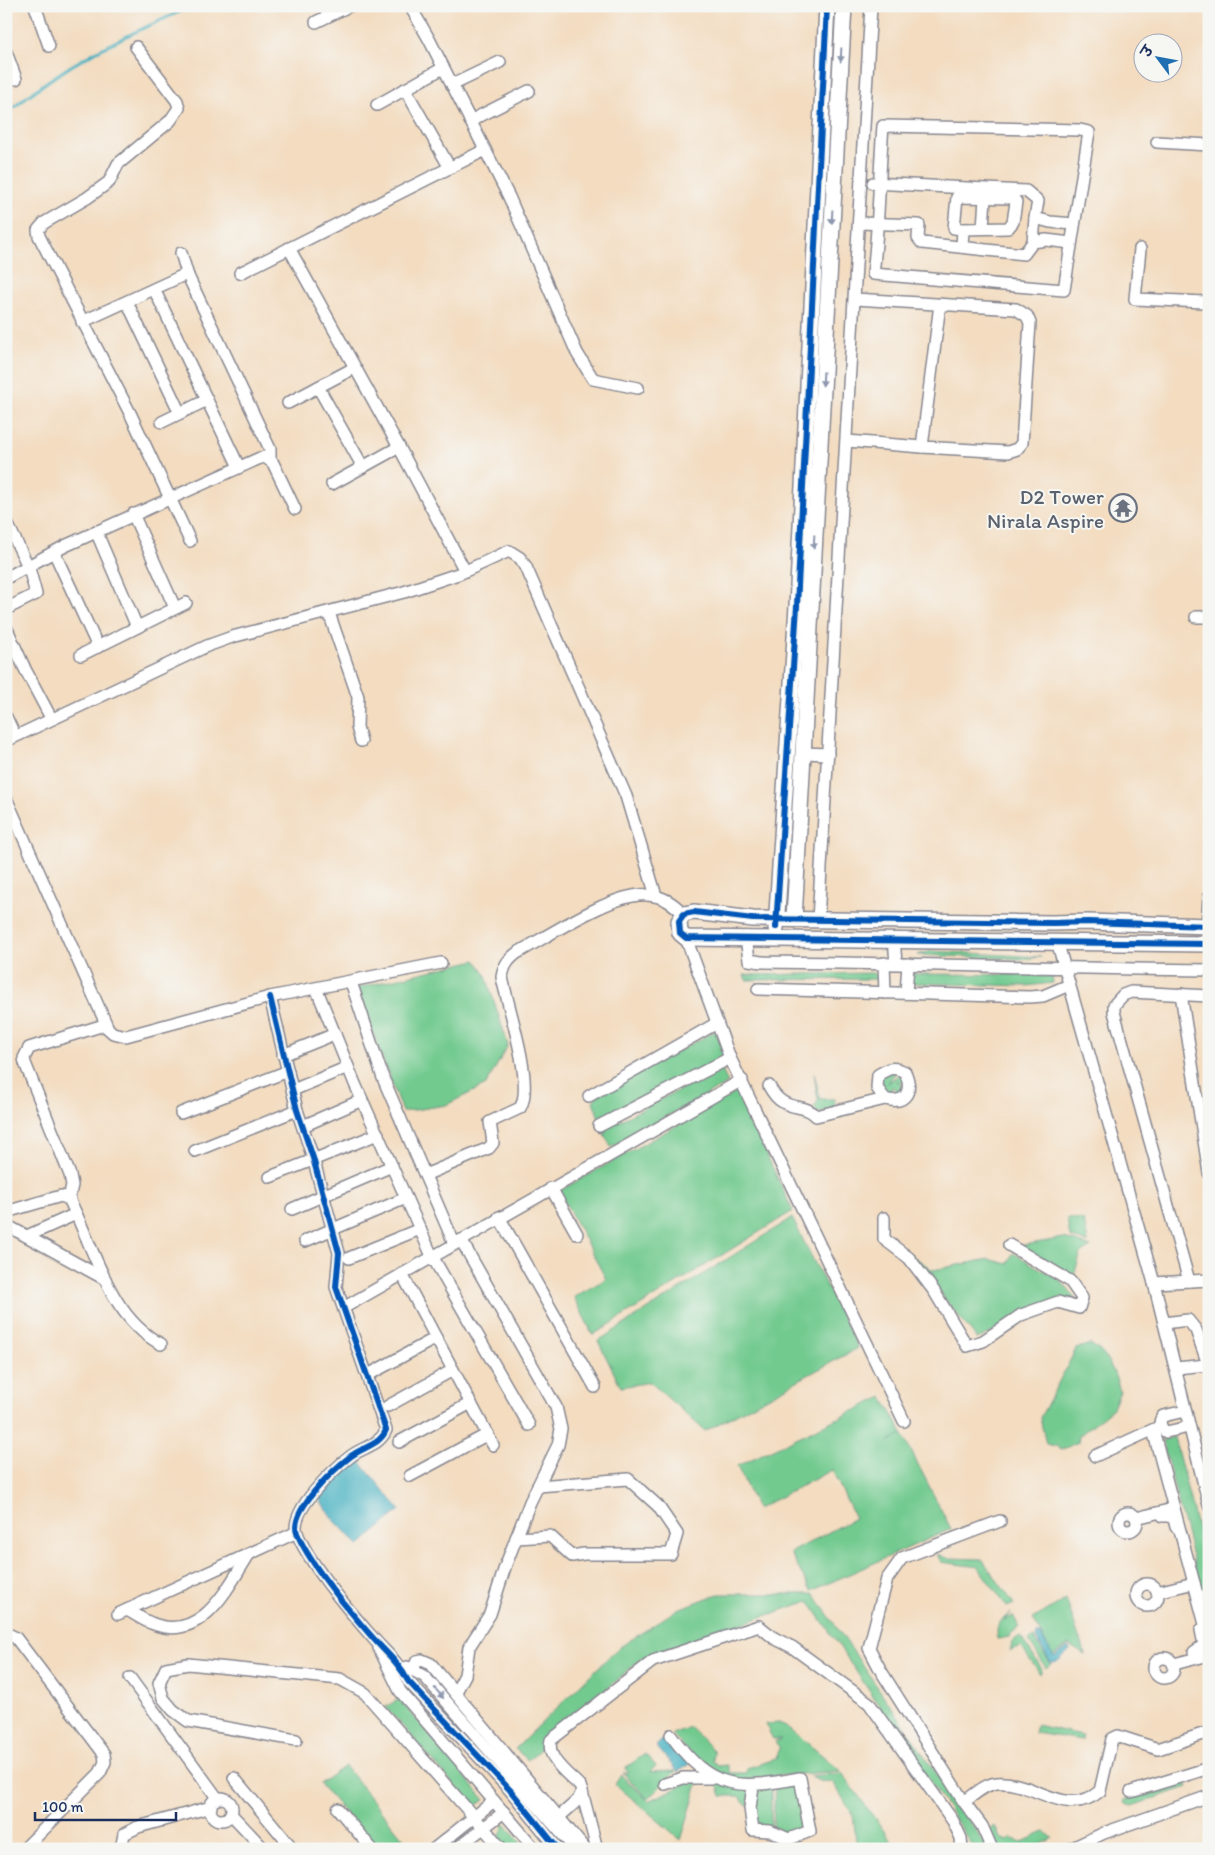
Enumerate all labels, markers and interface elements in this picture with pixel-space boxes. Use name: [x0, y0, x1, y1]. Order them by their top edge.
north arrow: [1132, 32, 1182, 82]
text: उ: [1137, 41, 1158, 62]
one-way arrow: [837, 47, 845, 63]
one-way arrow: [828, 209, 836, 225]
one-way arrow: [819, 372, 827, 388]
place label: D2 Tower Nirala Aspire: [987, 484, 1104, 533]
temple icon: D2 Tower Nirala Aspire: [1108, 493, 1138, 523]
one-way arrow: [810, 534, 818, 550]
one-way arrow: [433, 1686, 445, 1698]
scale bar: [35, 1790, 176, 1822]
text: 100 m: [42, 1798, 84, 1816]

